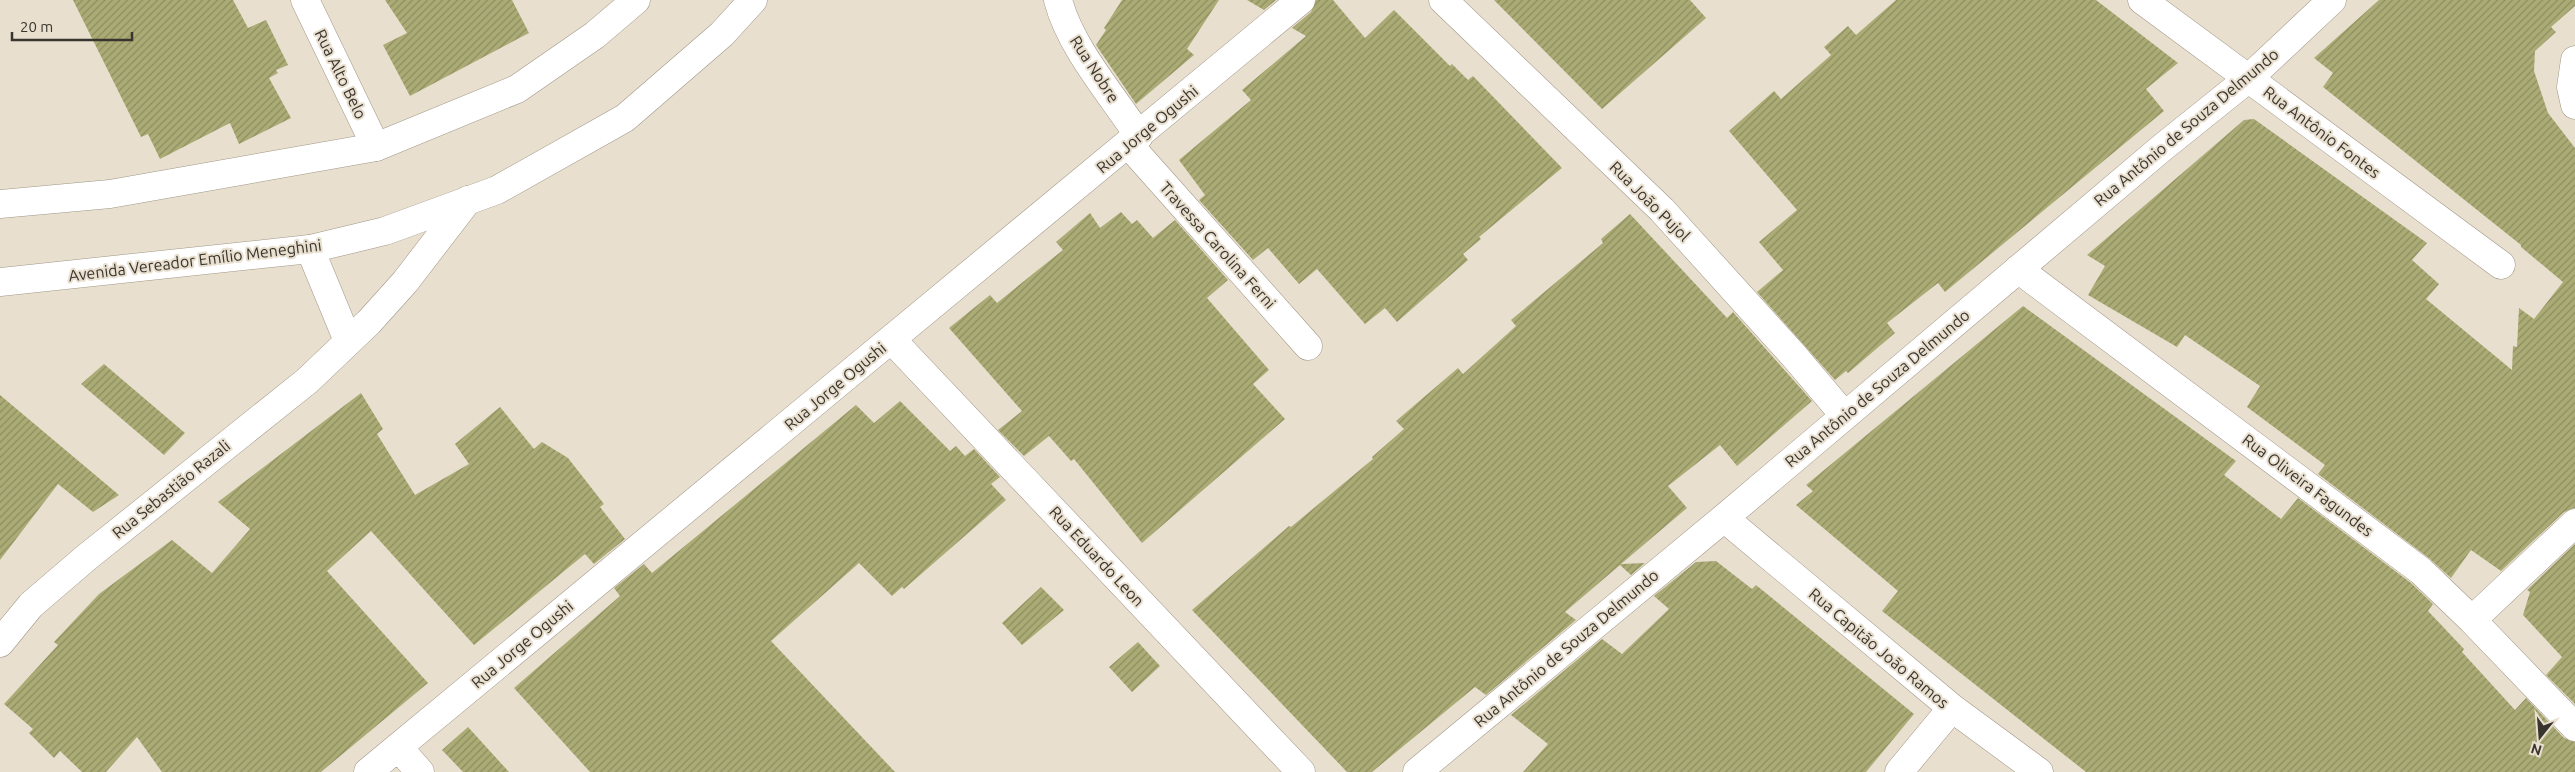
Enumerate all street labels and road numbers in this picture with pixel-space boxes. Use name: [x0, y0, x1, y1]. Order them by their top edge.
street label: Rua Alto Belo: [312, 26, 370, 122]
street label: Rua Nobre: [1067, 32, 1123, 106]
street label: Rua Antônio de Souza Delmundo: [2090, 44, 2282, 210]
street label: Rua Jorge Ogushi: [1093, 81, 1201, 177]
street label: Rua Antônio Fontes: [2260, 82, 2384, 182]
street label: Rua João Pujol: [1606, 157, 1694, 245]
street label: Travessa Carolina Ferni: [1156, 178, 1280, 312]
street label: Avenida Vereador Emílio Meneghini: [67, 236, 323, 284]
street label: Rua Antônio de Souza Delmundo: [1781, 305, 1973, 471]
street label: Rua Jorge Ogushi: [781, 338, 889, 434]
street label: Rua Oliveira Fagundes: [2239, 430, 2377, 540]
street label: Rua Sebastião Razali: [109, 436, 233, 542]
street label: Rua Eduardo Leon: [1046, 502, 1148, 610]
street label: Rua Antônio de Souza Delmundo: [1470, 565, 1662, 731]
street label: Rua Capitão João Ramos: [1806, 584, 1952, 712]
street label: Rua Jorge Ogushi: [468, 596, 576, 692]

